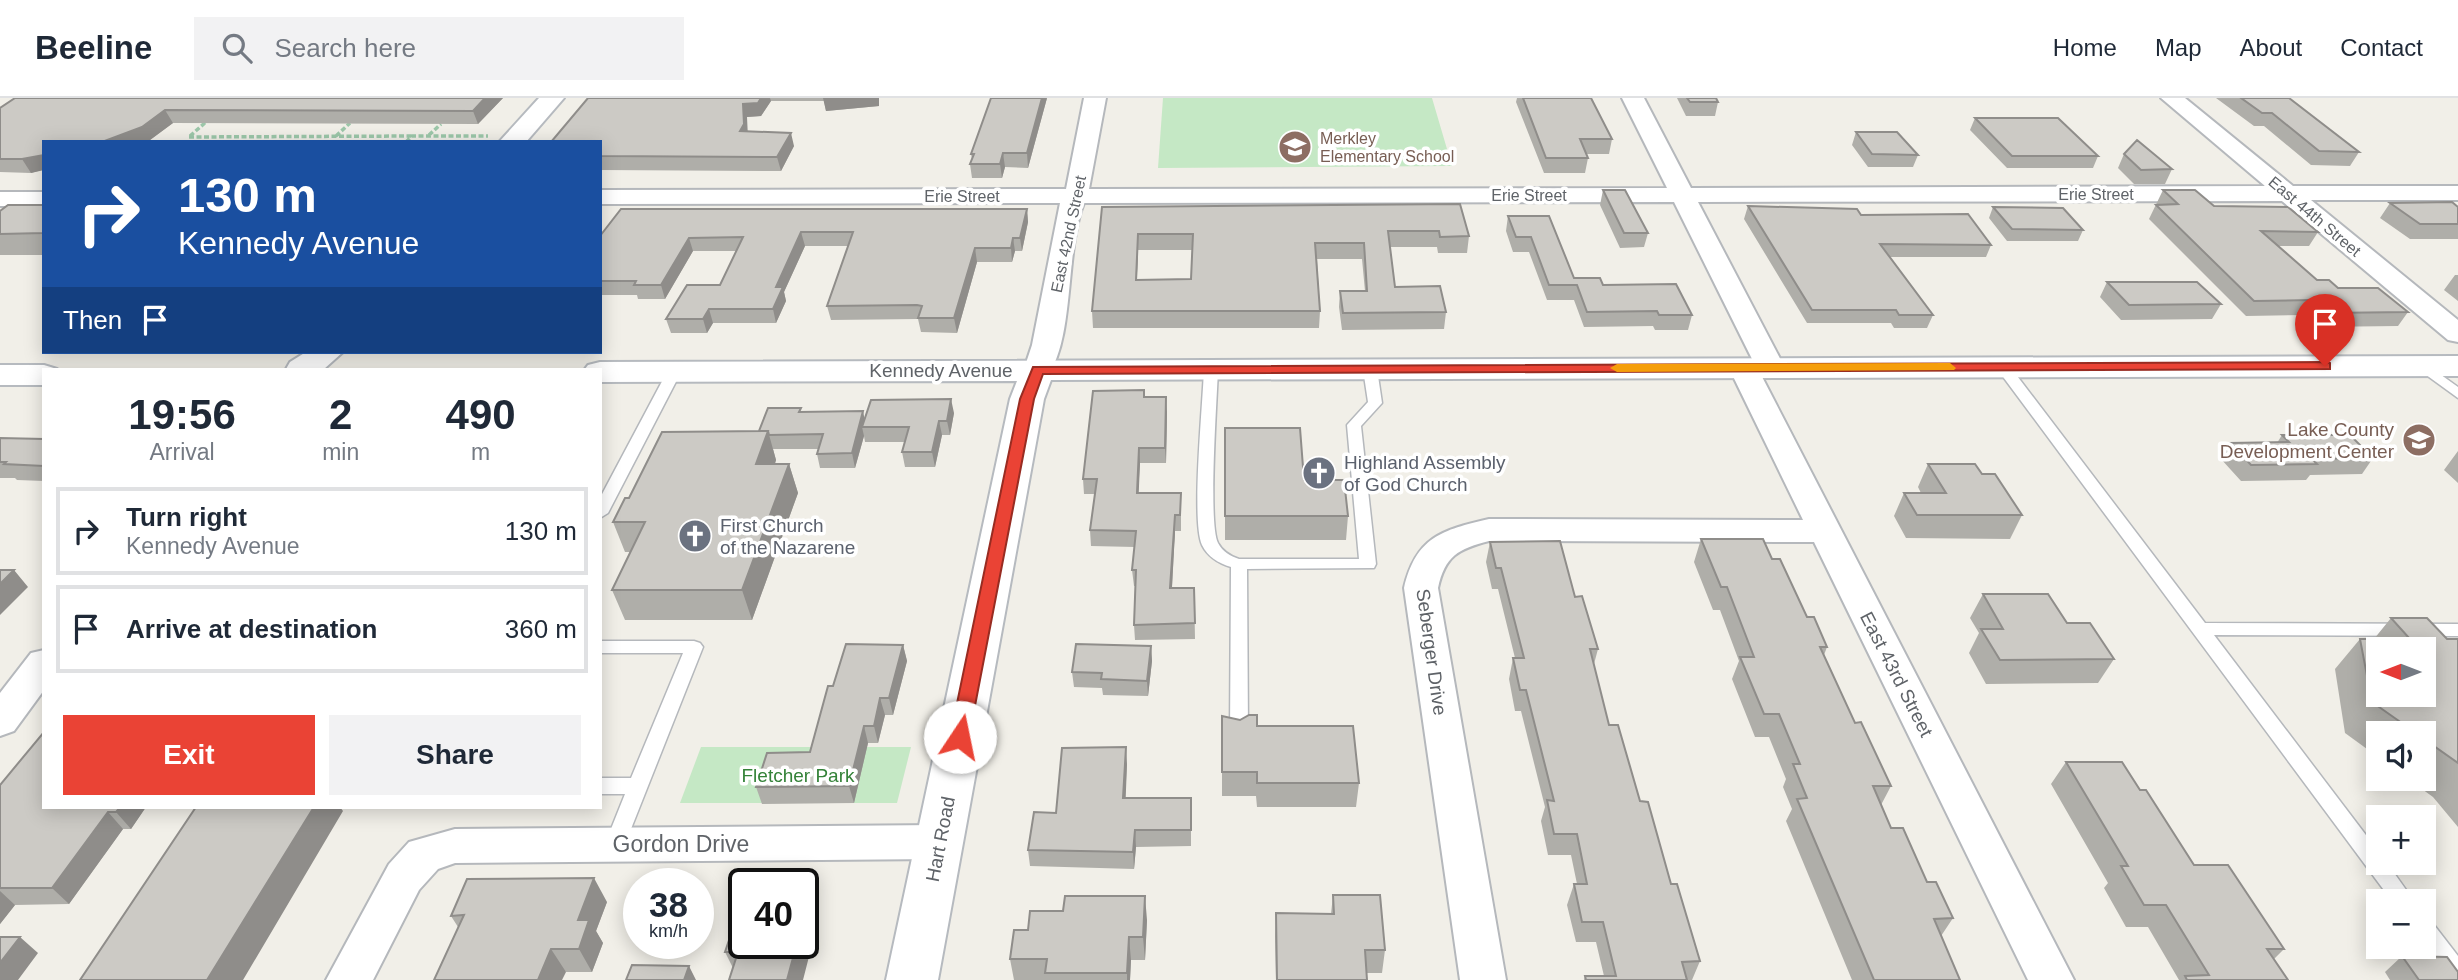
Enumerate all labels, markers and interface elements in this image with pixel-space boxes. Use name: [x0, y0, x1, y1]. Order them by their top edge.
search box: [194, 17, 684, 80]
text: Beeline: [35, 29, 152, 66]
icon: search: [218, 29, 256, 67]
text: Search here: [274, 33, 416, 63]
text: Home: [2053, 34, 2117, 61]
text: Map: [2155, 34, 2202, 61]
text: About: [2240, 34, 2302, 61]
text: Contact: [2340, 34, 2423, 61]
school or university icon: Merkley Elementary School: [1276, 128, 1314, 166]
place label: Merkley Elementary School: [1320, 130, 1454, 165]
icon: right: [63, 168, 154, 259]
text: 130 m: [178, 168, 317, 222]
street label: East 44th Street: [2265, 173, 2365, 260]
street label: East 42nd Street: [1048, 174, 1089, 294]
street label: Erie Street: [2058, 186, 2134, 203]
street label: Erie Street: [1491, 187, 1567, 204]
street label: Erie Street: [924, 188, 1000, 205]
text: Kennedy Avenue: [178, 225, 419, 261]
pin: [2295, 294, 2355, 366]
icon: arrive: [136, 301, 174, 339]
text: Then: [63, 305, 122, 335]
icon: arrive: [2306, 305, 2344, 343]
street label: Kennedy Avenue: [869, 360, 1013, 381]
text: 19:56: [128, 391, 236, 438]
text: 2: [329, 391, 352, 438]
text: 490: [446, 391, 516, 438]
place label: Lake County Development Center: [2220, 419, 2395, 462]
school or university icon: Lake County Development Center: [2400, 421, 2438, 459]
text: Arrival: [149, 439, 215, 465]
text: min: [322, 439, 359, 465]
text: m: [471, 439, 490, 465]
place label: Highland Assembly of God Church: [1344, 452, 1506, 495]
church icon: Highland Assembly of God Church: [1300, 454, 1338, 492]
text: Turn right: [126, 502, 247, 532]
icon: right: [67, 512, 105, 550]
place label: First Church of the Nazarene: [720, 515, 855, 558]
text: 130 m: [505, 516, 577, 546]
church icon: First Church of the Nazarene: [676, 517, 714, 555]
text: Kennedy Avenue: [126, 533, 300, 559]
street label: Seberger Drive: [1412, 587, 1451, 717]
street label: East 43rd Street: [1856, 608, 1937, 741]
icon: arrive: [67, 610, 105, 648]
text: Arrive at destination: [126, 614, 377, 644]
text: 360 m: [505, 614, 577, 644]
north arrow: [2366, 637, 2436, 707]
map controls: [2366, 637, 2436, 959]
position arrow: [923, 700, 997, 774]
button: Exit: [63, 715, 315, 795]
button: Share: [329, 715, 581, 795]
button: sound: [2366, 721, 2436, 791]
park label: Fletcher Park: [742, 765, 855, 786]
street label: Hart Road: [922, 795, 959, 884]
button: +: [2366, 805, 2436, 875]
street label: Gordon Drive: [613, 831, 749, 857]
speed limit sign: 40: [728, 868, 819, 959]
text: 38: [649, 885, 688, 924]
button: −: [2366, 889, 2436, 959]
text: km/h: [649, 921, 688, 941]

